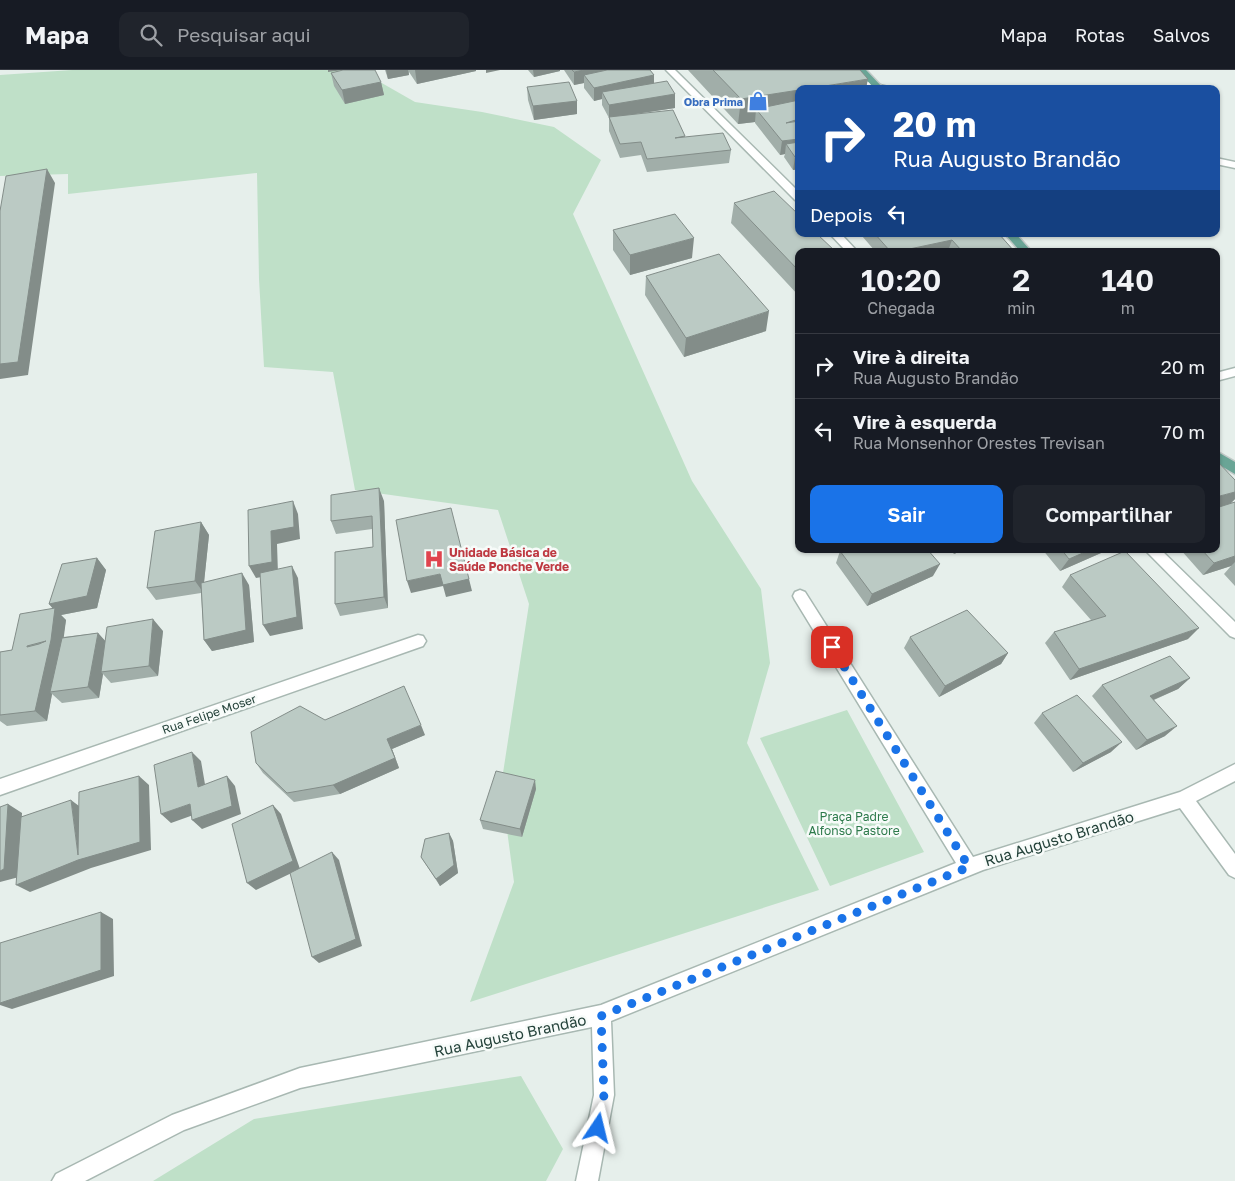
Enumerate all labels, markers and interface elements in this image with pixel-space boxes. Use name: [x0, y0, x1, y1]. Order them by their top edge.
search box: [119, 12, 469, 57]
text: Mapa: [25, 20, 89, 49]
icon: search: [137, 21, 165, 49]
text: Pesquisar aqui: [177, 23, 311, 46]
text: Mapa: [1000, 24, 1047, 46]
text: Rotas: [1075, 24, 1125, 46]
text: Salvos: [1153, 24, 1210, 46]
shop icon: Obra Prima: [747, 90, 769, 112]
place label: Obra Prima: [684, 95, 743, 108]
text: 20 m: [893, 103, 976, 145]
icon: right: [810, 105, 875, 170]
text: Rua Augusto Brandão: [893, 145, 1121, 172]
icon: left: [883, 200, 911, 228]
text: Depois: [810, 203, 873, 226]
text: 10:20: [861, 262, 941, 298]
text: 2: [1012, 262, 1030, 298]
text: 140: [1101, 262, 1154, 298]
text: Chegada: [867, 298, 935, 318]
text: min: [1007, 298, 1035, 318]
text: m: [1121, 298, 1135, 318]
text: Vire à direita: [853, 345, 970, 368]
icon: right: [810, 352, 838, 380]
text: 20 m: [1161, 355, 1205, 378]
text: Rua Augusto Brandão: [853, 368, 1019, 388]
text: Vire à esquerda: [853, 410, 996, 433]
icon: left: [810, 417, 838, 445]
text: 70 m: [1162, 420, 1205, 443]
text: Rua Monsenhor Orestes Trevisan: [853, 433, 1105, 453]
button: Sair: [810, 485, 1003, 543]
button: Compartilhar: [1013, 485, 1205, 543]
place label: Unidade Básica de Saúde Ponche Verde: [449, 545, 569, 574]
hospital icon: Unidade Básica de Saúde Ponche Verde: [423, 548, 445, 570]
pin: [811, 626, 853, 668]
icon: arrive: [818, 633, 846, 661]
street label: Rua Felipe Moser: [160, 691, 258, 737]
street label: Rua Augusto Brandão: [982, 807, 1136, 869]
park label: Praça Padre Alfonso Pastore: [808, 809, 900, 838]
street label: Rua Augusto Brandão: [432, 1010, 588, 1060]
position arrow: [571, 1101, 623, 1153]

